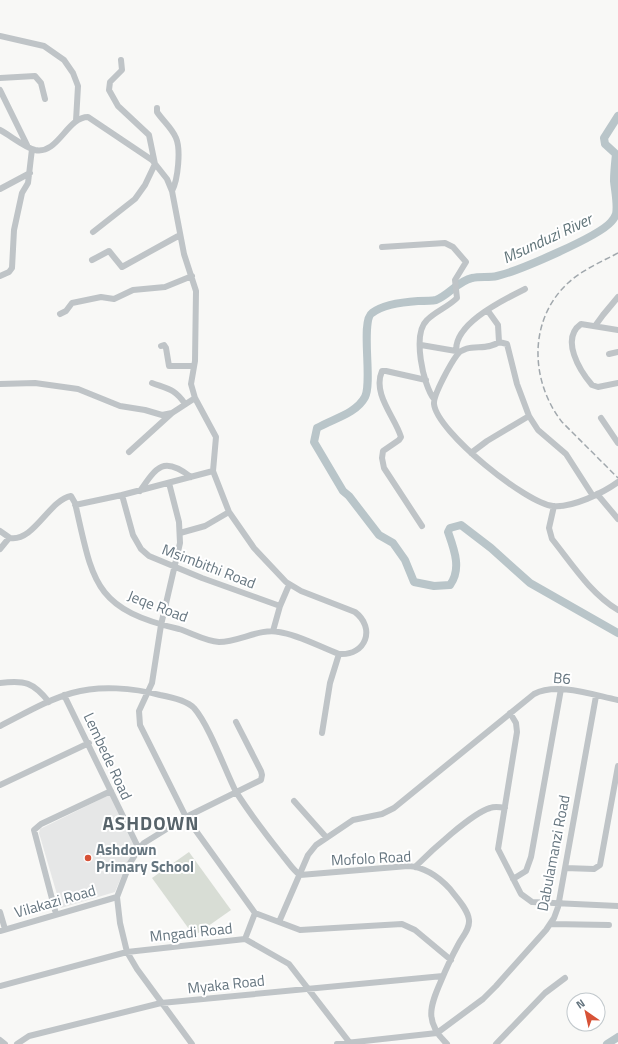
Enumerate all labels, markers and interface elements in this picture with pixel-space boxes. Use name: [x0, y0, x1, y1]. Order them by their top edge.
water label: Msunduzi River: [498, 206, 598, 269]
street label: Msimbithi Road: [159, 538, 259, 594]
street label: Jeqe Road: [124, 584, 192, 628]
street label: B6: [552, 666, 572, 690]
street label: Lembede Road: [78, 709, 138, 803]
street label: Dabulamanzi Road: [530, 793, 576, 913]
district label: ASHDOWN: [103, 808, 199, 837]
place label: Ashdown Primary School: [96, 838, 194, 878]
street label: Mofolo Road: [330, 844, 412, 872]
marker: Ashdown Primary School: [83, 853, 93, 863]
street label: Vilakazi Road: [12, 878, 98, 924]
street label: Mngadi Road: [149, 916, 233, 948]
street label: Myaka Road: [186, 969, 266, 999]
north arrow: [566, 992, 606, 1032]
text: N: [573, 995, 588, 1012]

